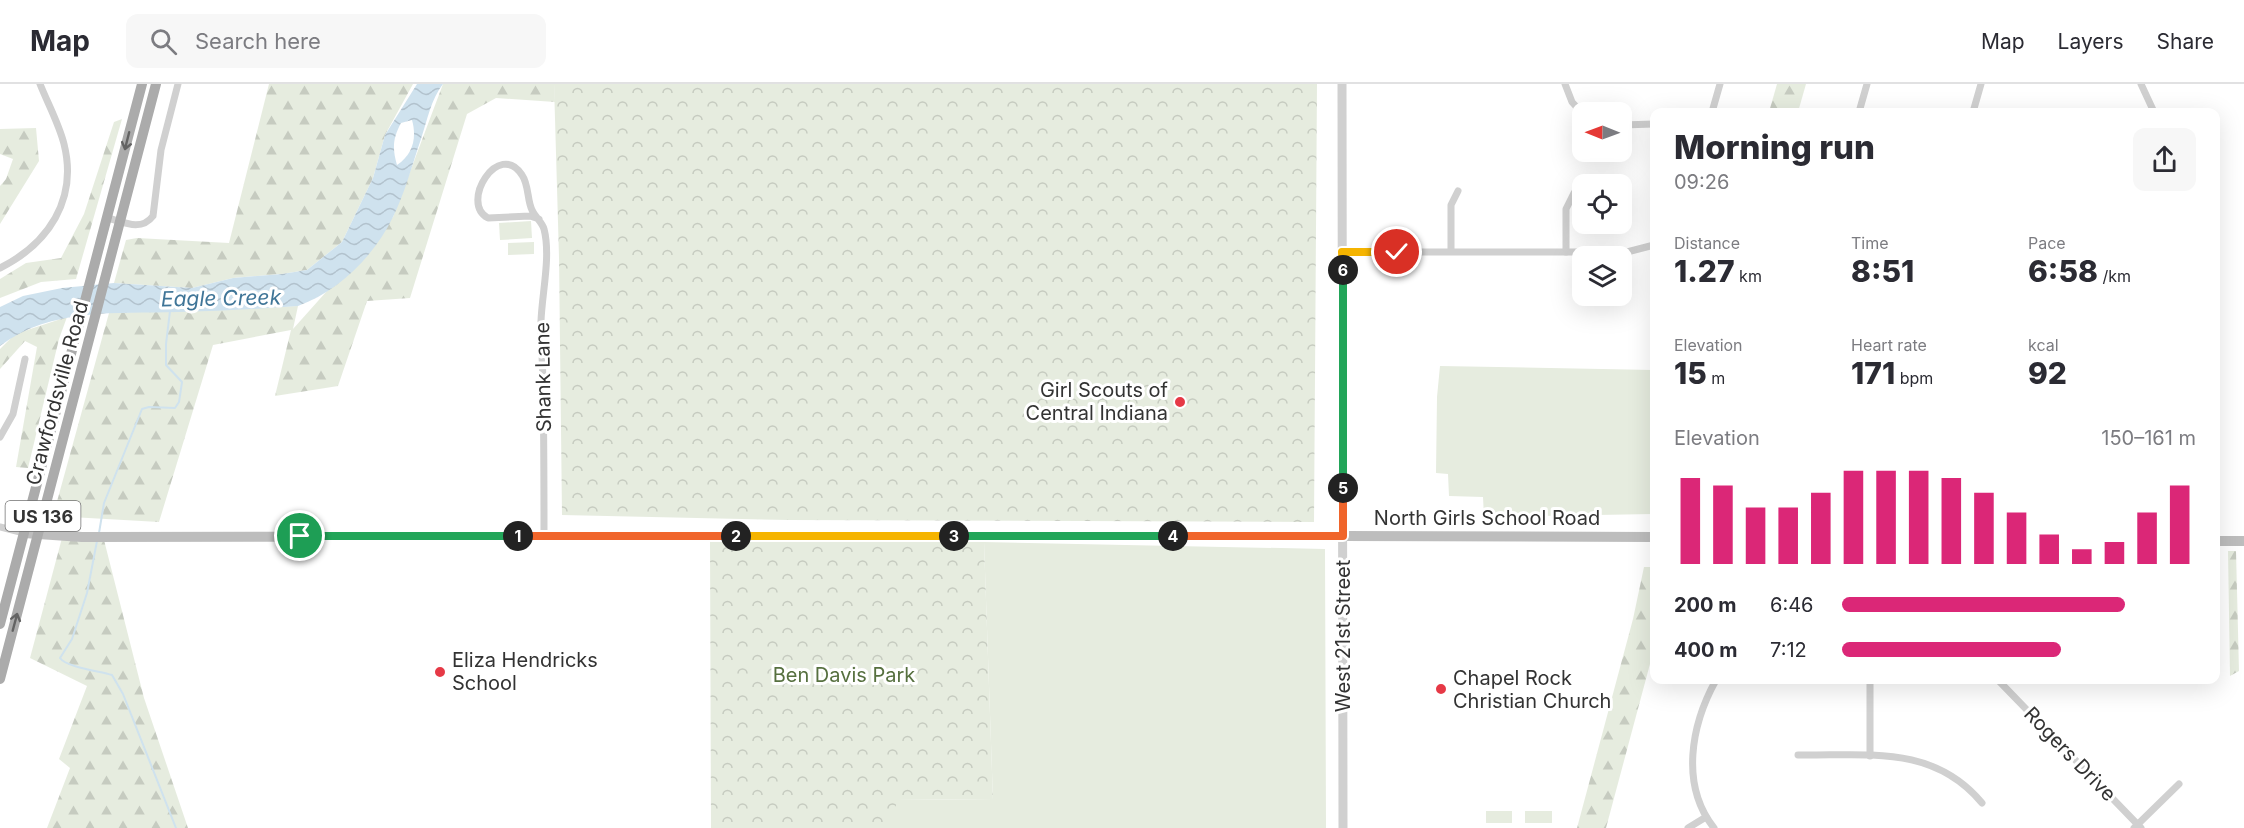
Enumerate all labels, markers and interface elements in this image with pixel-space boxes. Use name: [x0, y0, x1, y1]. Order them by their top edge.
search box: [126, 14, 546, 68]
text: Map: [30, 24, 90, 58]
icon: search: [147, 25, 180, 58]
text: Search here: [195, 28, 321, 54]
text: Map: [1981, 29, 2025, 54]
text: Layers: [2058, 29, 2124, 54]
text: Share: [2157, 29, 2214, 54]
north arrow: [1572, 102, 1632, 162]
map controls: [1572, 102, 1632, 306]
text: Morning run: [1674, 127, 1875, 167]
button: share: [2133, 128, 2196, 191]
one-way arrow: [121, 131, 133, 150]
text: 09:26: [1674, 170, 1729, 194]
button: locate: [1572, 174, 1632, 234]
pin: [1371, 226, 1422, 277]
text: Distance: [1674, 233, 1740, 253]
text: Time: [1851, 233, 1889, 253]
text: Pace: [2028, 233, 2066, 253]
icon: check: [1380, 235, 1413, 268]
button: layers: [1572, 246, 1632, 306]
text: 1.27: [1674, 253, 1735, 289]
text: 8:51: [1851, 253, 1914, 289]
text: 6:58: [2028, 253, 2098, 289]
pin: 6: [1328, 255, 1358, 285]
text: 6: [1338, 260, 1348, 280]
text: km: [1735, 266, 1762, 286]
text: /km: [2098, 266, 2131, 286]
water label: Eagle Creek: [161, 284, 282, 312]
street label: Crawfordsville Road: [21, 298, 93, 488]
street label: Shank Lane: [530, 322, 556, 432]
text: Elevation: [1674, 335, 1743, 355]
text: Heart rate: [1851, 335, 1927, 355]
text: kcal: [2028, 335, 2059, 355]
text: 15: [1674, 355, 1707, 391]
text: 171: [1851, 355, 1895, 391]
text: 92: [2028, 355, 2067, 391]
text: m: [1707, 368, 1725, 388]
text: bpm: [1895, 368, 1933, 388]
place label: Girl Scouts of Central Indiana: [1026, 378, 1169, 425]
marker: Girl Scouts of Central Indiana: [1173, 395, 1187, 409]
text: Elevation: [1674, 426, 1760, 450]
text: 150–161 m: [2101, 426, 2196, 450]
pin: 5: [1328, 473, 1358, 503]
text: 5: [1338, 478, 1348, 498]
road number: US 136: [6, 501, 80, 531]
street label: North Girls School Road: [1374, 506, 1600, 530]
pin: [274, 510, 325, 561]
icon: arrive: [283, 519, 316, 552]
pin: 1: [503, 521, 533, 551]
pin: 2: [721, 521, 751, 551]
pin: 3: [939, 521, 969, 551]
pin: 4: [1158, 521, 1188, 551]
text: 1: [515, 526, 521, 546]
text: 2: [731, 526, 741, 546]
text: 3: [949, 526, 959, 546]
text: 4: [1168, 526, 1178, 546]
street label: West 21st Street: [1331, 559, 1355, 712]
text: 200 m: [1674, 593, 1737, 617]
text: 6:46: [1770, 593, 1814, 617]
one-way arrow: [9, 613, 21, 632]
text: 400 m: [1674, 638, 1738, 662]
text: 7:12: [1770, 638, 1807, 662]
place label: Eliza Hendricks School: [452, 648, 598, 695]
park label: Ben Davis Park: [773, 663, 915, 687]
marker: Eliza Hendricks School: [433, 665, 447, 679]
place label: Chapel Rock Christian Church: [1453, 666, 1611, 713]
marker: Chapel Rock Christian Church: [1434, 682, 1448, 696]
street label: Rogers Drive: [2019, 702, 2121, 806]

